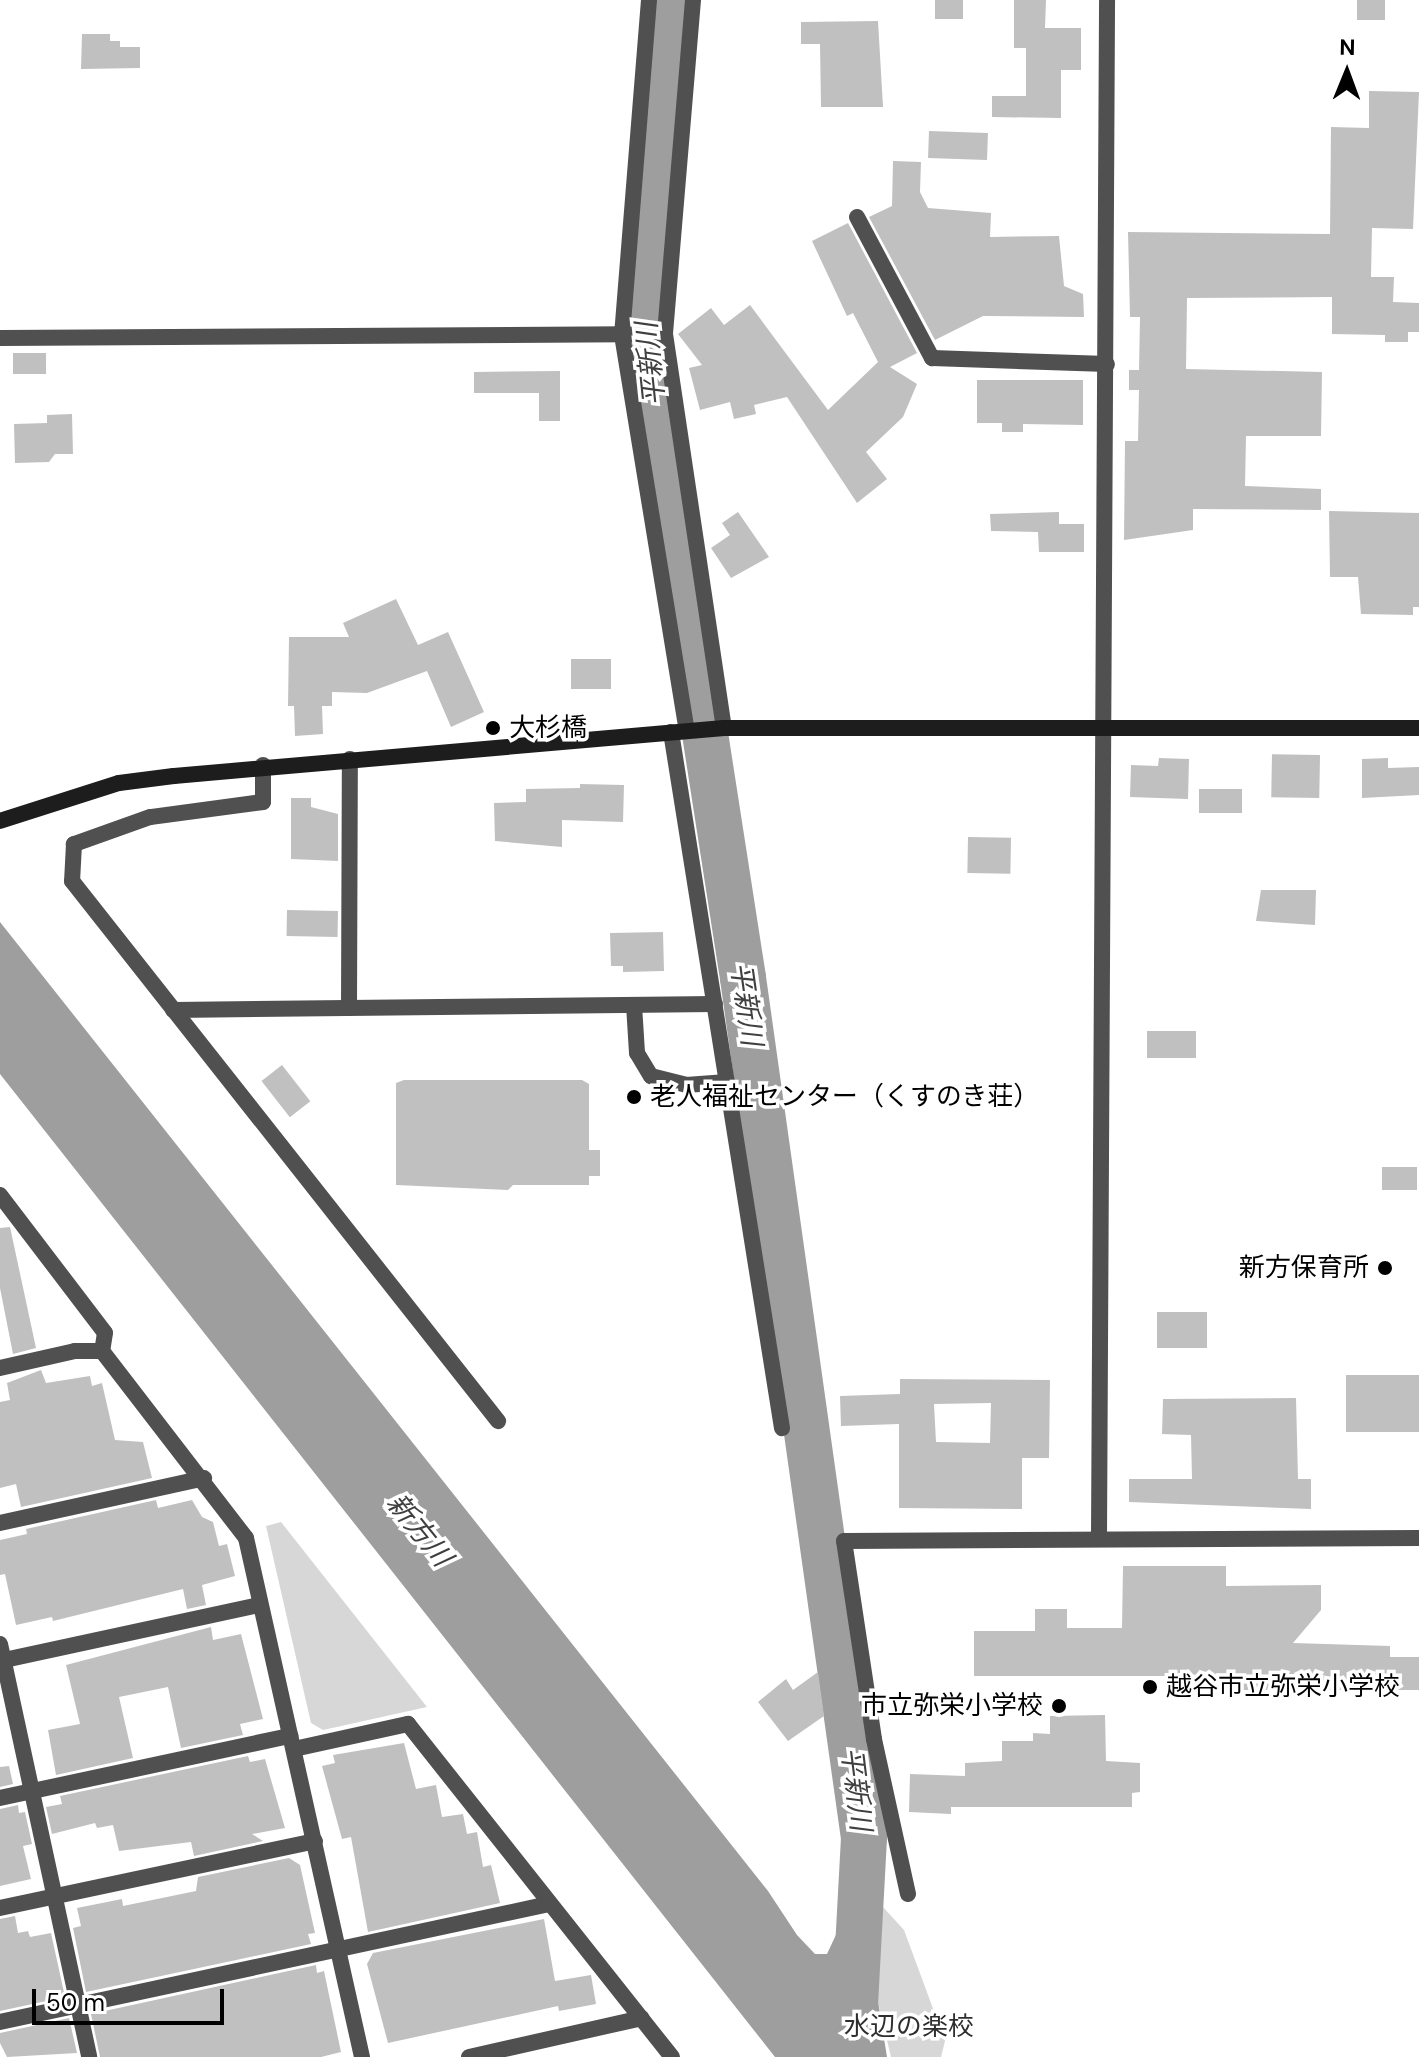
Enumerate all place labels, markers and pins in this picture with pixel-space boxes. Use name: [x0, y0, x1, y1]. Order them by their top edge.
place label: 大杉橋: [509, 712, 587, 744]
marker: 大杉橋: [484, 719, 502, 737]
place label: 老人福祉センター（くすのき荘）: [650, 1081, 1040, 1113]
marker: 老人福祉センター（くすのき荘）: [625, 1088, 643, 1106]
place label: 新方保育所: [1239, 1252, 1369, 1284]
marker: 新方保育所: [1376, 1259, 1394, 1277]
place label: 越谷市立弥栄小学校: [1166, 1671, 1400, 1703]
marker: 越谷市立弥栄小学校: [1141, 1678, 1159, 1696]
place label: 市立弥栄小学校: [861, 1690, 1043, 1722]
marker: 市立弥栄小学校: [1050, 1697, 1068, 1715]

